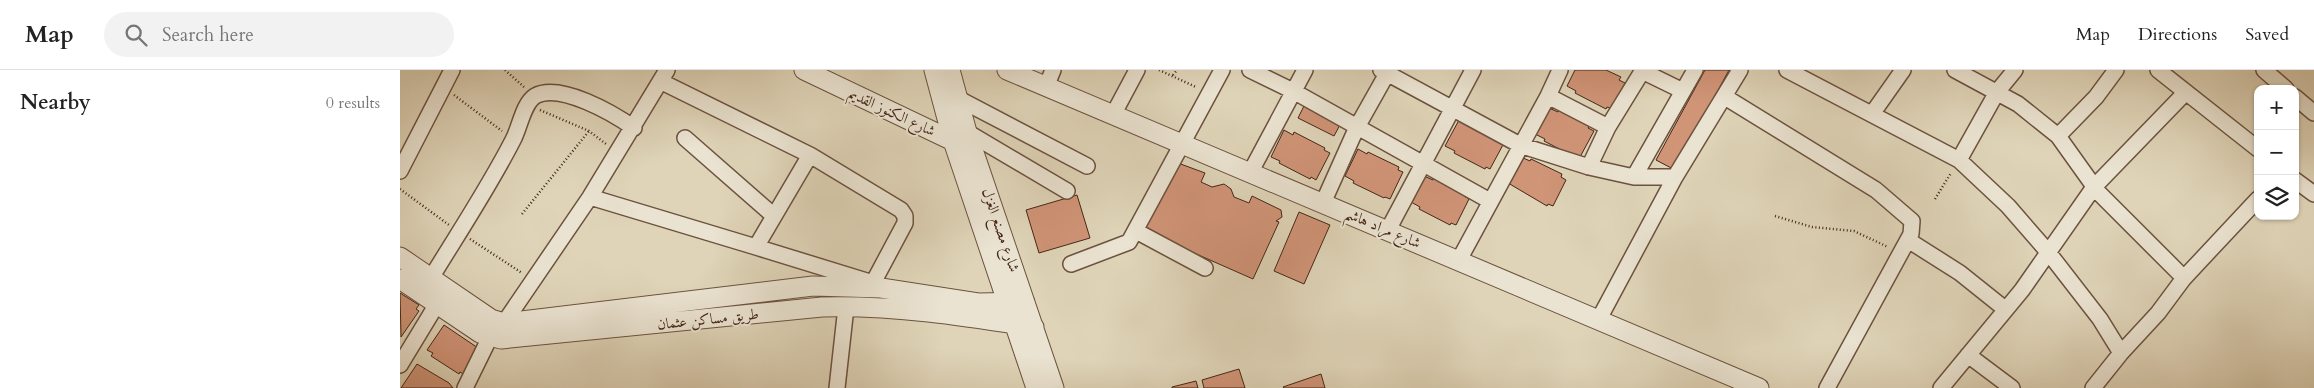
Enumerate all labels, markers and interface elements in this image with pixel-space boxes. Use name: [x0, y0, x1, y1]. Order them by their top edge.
search box: [104, 12, 454, 57]
text: Map: [25, 18, 74, 51]
icon: search: [122, 21, 150, 49]
text: Search here: [162, 22, 254, 48]
text: Map: [2076, 22, 2110, 47]
text: Directions: [2138, 22, 2217, 47]
text: Saved: [2245, 22, 2289, 47]
street label: شارع الكنوز القديم: [844, 83, 939, 144]
map controls: [2254, 85, 2299, 220]
button: +: [2254, 85, 2299, 130]
text: Nearby: [20, 88, 91, 117]
text: 0 results: [326, 92, 380, 114]
button: −: [2254, 130, 2299, 175]
button: layers: [2254, 175, 2299, 220]
street label: شارع مصنع الغزل: [974, 185, 1025, 276]
street label: شارع مراد هاشم: [1340, 203, 1424, 257]
street label: طريق مساكن عثمان: [656, 304, 760, 334]

